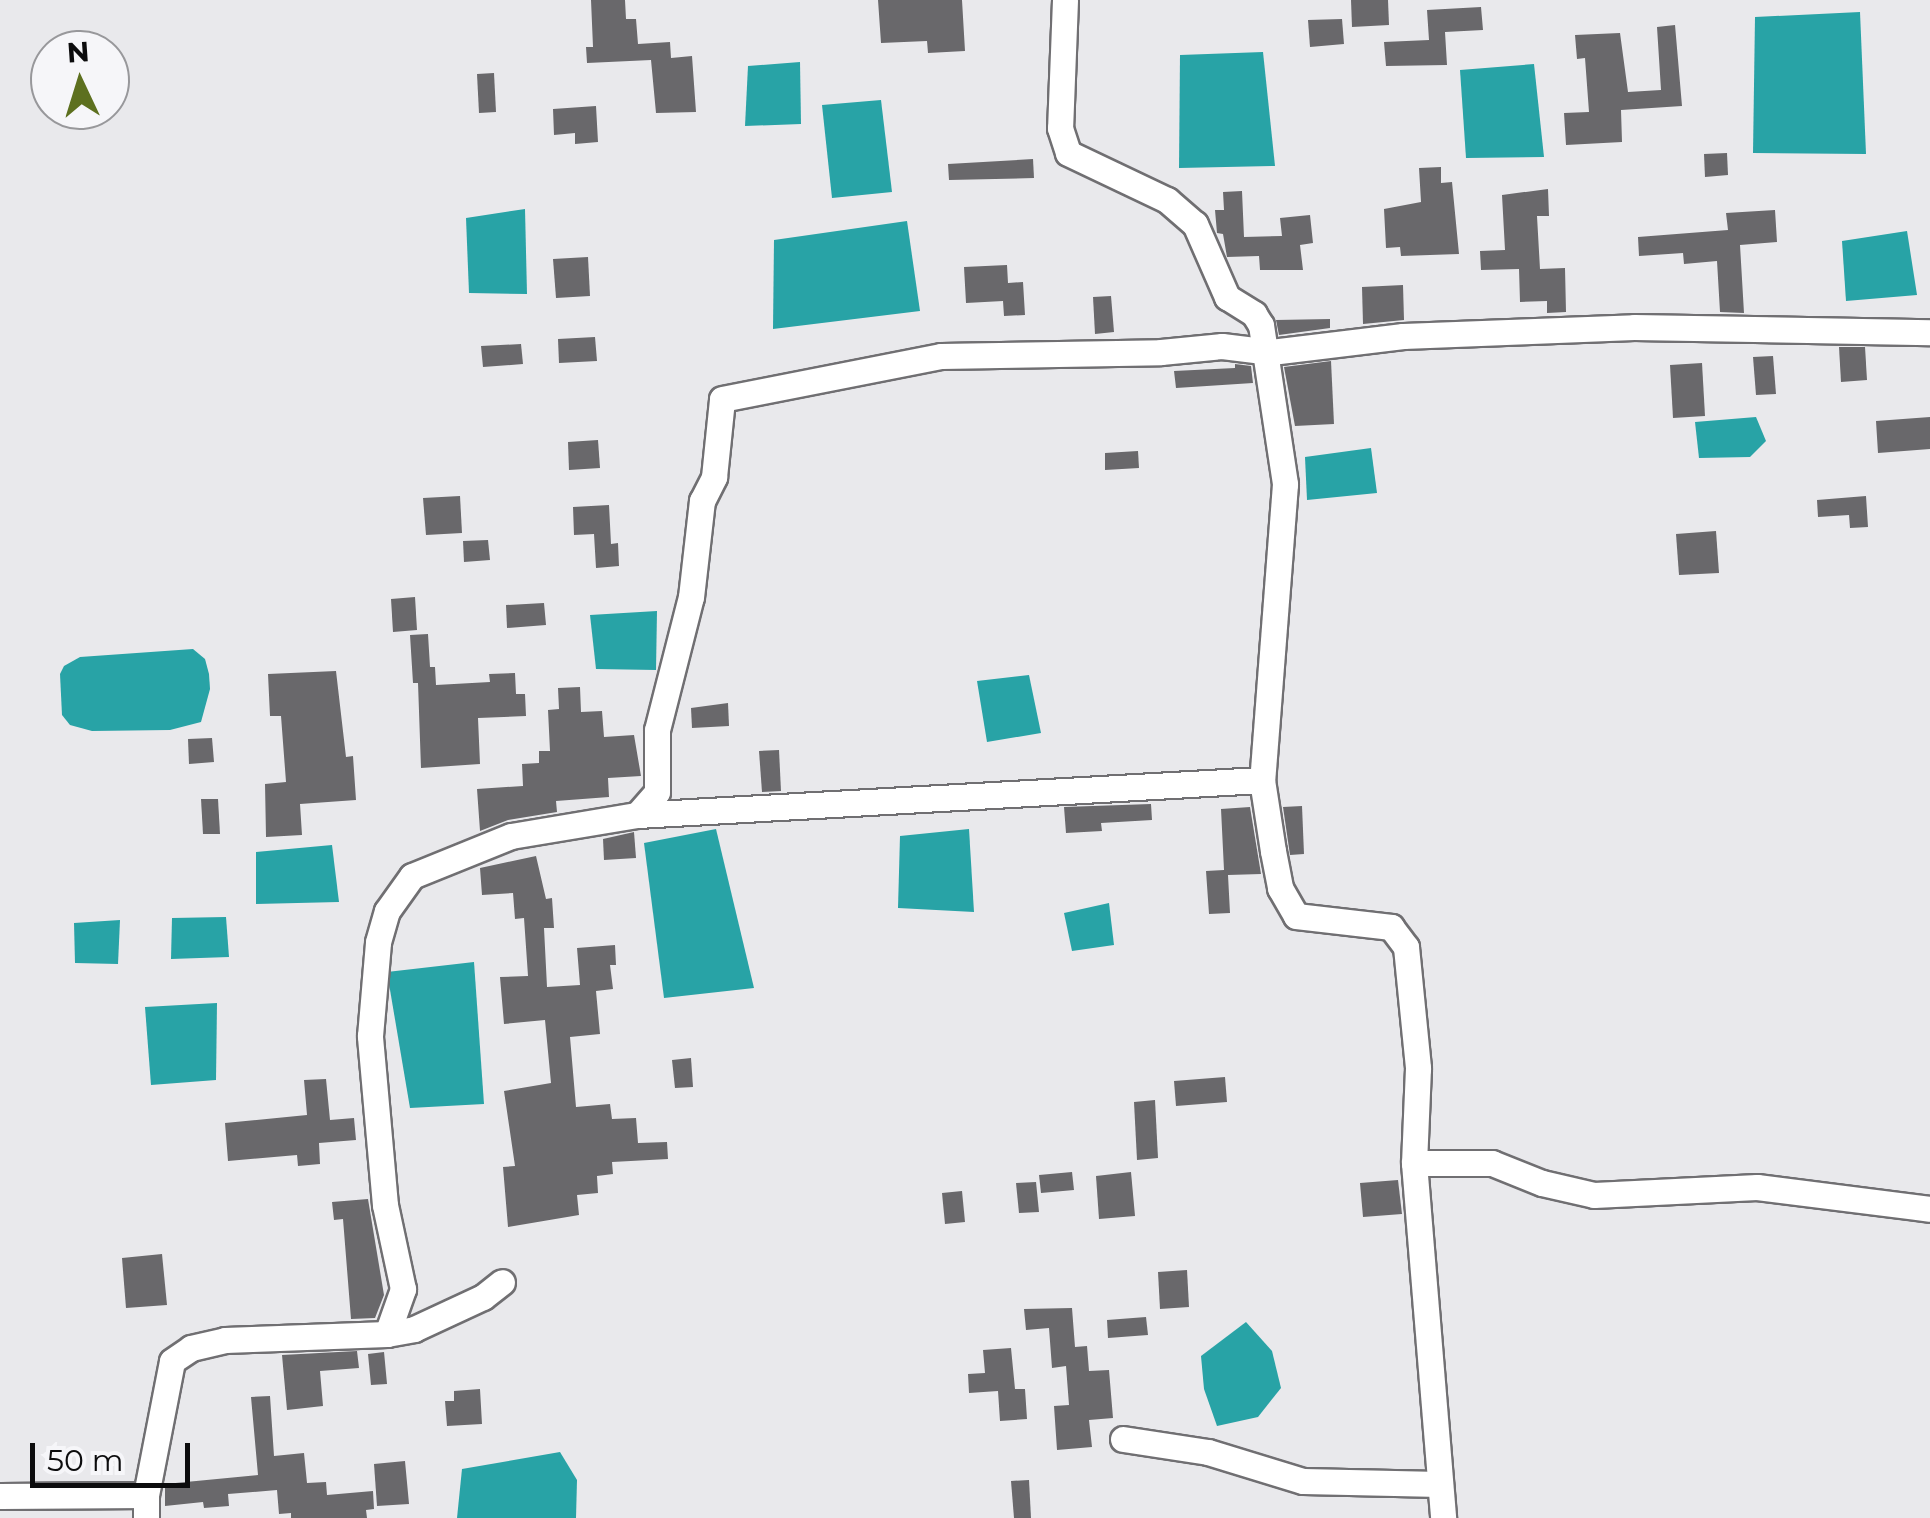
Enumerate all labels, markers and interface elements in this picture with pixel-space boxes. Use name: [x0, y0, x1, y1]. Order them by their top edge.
north arrow: [30, 30, 130, 130]
text: N: [66, 34, 91, 70]
scale bar: [35, 1423, 195, 1485]
text: 50 m: [47, 1442, 124, 1479]

